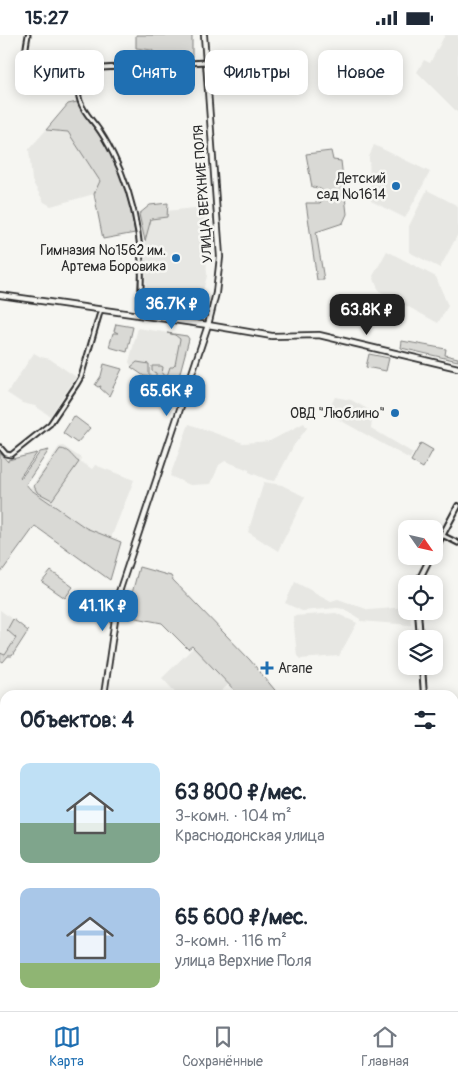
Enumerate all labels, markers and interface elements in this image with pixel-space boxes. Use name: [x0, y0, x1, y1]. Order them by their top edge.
text: 15:27: [25, 6, 68, 30]
chip: Купить: [15, 50, 104, 95]
chip: Снять: [114, 50, 195, 95]
chip: Фильтры: [205, 50, 308, 95]
chip: Новое: [318, 50, 403, 95]
street label: УЛИЦА ВЕРХНИЕ ПОЛЯ: [190, 124, 216, 264]
place label: Детский сад №1614: [317, 170, 386, 203]
marker: Детский сад №1614: [390, 180, 402, 192]
place label: Гимназия №1562 им. Артема Боровика: [40, 242, 166, 275]
marker: Гимназия №1562 им. Артема Боровика: [170, 252, 182, 264]
pin: 36.7K ₽: [126, 287, 218, 330]
pin: 63.8K ₽: [321, 293, 413, 336]
text: 36.7K ₽: [146, 294, 198, 314]
text: 63.8K ₽: [341, 300, 393, 320]
pin: 65.6K ₽: [121, 375, 213, 417]
text: 65.6K ₽: [140, 381, 194, 401]
place label: ОВД "Люблино": [290, 405, 385, 422]
marker: ОВД "Люблино": [389, 407, 401, 419]
north arrow: [398, 520, 442, 565]
map controls: [398, 520, 443, 675]
button: locate: [398, 575, 443, 620]
pin: 41.1K ₽: [57, 589, 149, 632]
text: 41.1K ₽: [79, 596, 127, 616]
button: layers: [398, 630, 443, 675]
place label: Агапе: [278, 660, 312, 677]
marker: Агапе: [260, 661, 274, 675]
icon: filters: [411, 706, 439, 734]
text: Объектов: 4: [20, 707, 134, 734]
text: 63 800 ₽/мес.: [175, 779, 307, 806]
icon: home: [60, 783, 120, 843]
text: 3-комн. · 104 m²: [175, 806, 291, 826]
text: Краснодонская улица: [175, 826, 325, 846]
text: 65 600 ₽/мес.: [175, 904, 308, 931]
icon: home: [60, 908, 120, 968]
text: 3-комн. · 116 m²: [175, 931, 287, 951]
text: улица Верхние Поля: [175, 951, 311, 971]
tab: Карта: [49, 1023, 84, 1070]
tab: Сохранённые: [182, 1023, 263, 1070]
tab: Главная: [361, 1023, 409, 1070]

